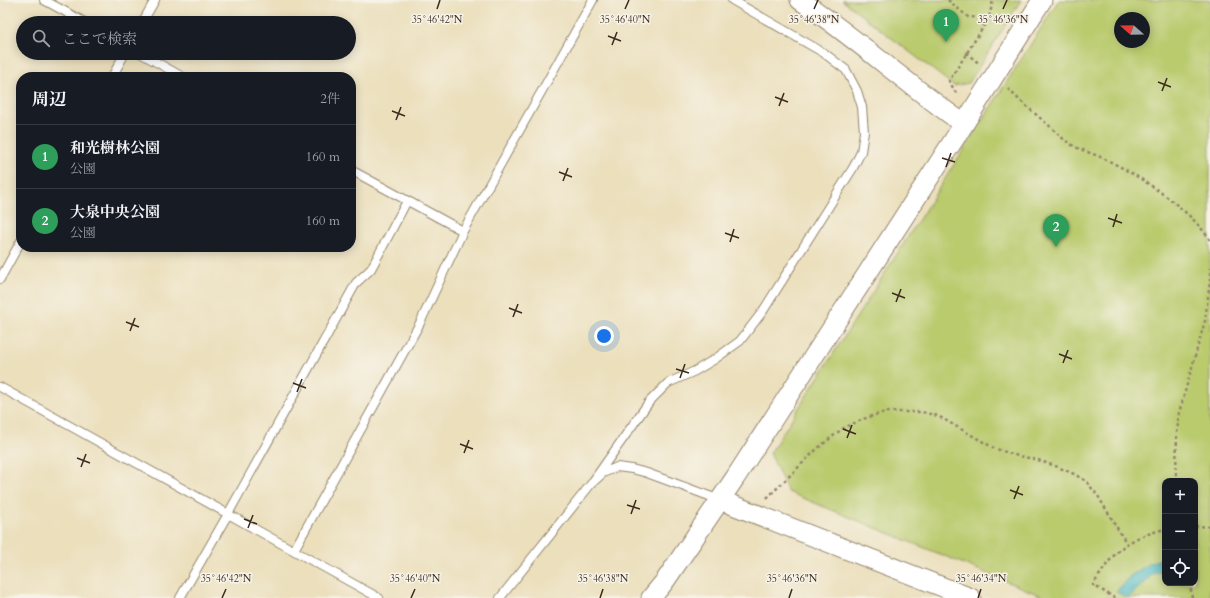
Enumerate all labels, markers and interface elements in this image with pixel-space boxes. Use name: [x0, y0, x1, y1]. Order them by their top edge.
pin: 1: [933, 9, 959, 42]
north arrow: [1114, 12, 1150, 48]
text: 35°46'42"N: [412, 13, 463, 27]
text: 35°46'40"N: [600, 13, 651, 27]
text: 35°46'38"N: [789, 13, 840, 27]
text: 35°46'36"N: [978, 13, 1029, 27]
search box: [16, 16, 356, 60]
icon: search: [30, 27, 52, 49]
text: ここで検索: [62, 29, 137, 49]
text: 周辺: [32, 88, 66, 111]
text: 2件: [320, 90, 340, 108]
text: 和光樹林公園: [70, 138, 160, 158]
text: 1: [42, 148, 48, 166]
text: 160 m: [306, 148, 340, 166]
text: 公園: [70, 160, 96, 178]
text: 大泉中央公園: [70, 202, 160, 222]
text: 2: [42, 212, 48, 230]
text: 160 m: [306, 212, 340, 230]
pin: 2: [1043, 214, 1069, 247]
text: 公園: [70, 224, 96, 242]
your location: [594, 326, 614, 346]
map controls: [1162, 478, 1198, 586]
button: +: [1162, 478, 1198, 514]
button: −: [1162, 514, 1198, 550]
button: locate: [1162, 550, 1198, 586]
text: 35°46'42"N: [201, 572, 252, 586]
text: 35°46'40"N: [390, 572, 441, 586]
text: 35°46'38"N: [578, 572, 629, 586]
text: 35°46'36"N: [767, 572, 818, 586]
text: 35°46'34"N: [956, 572, 1007, 586]

